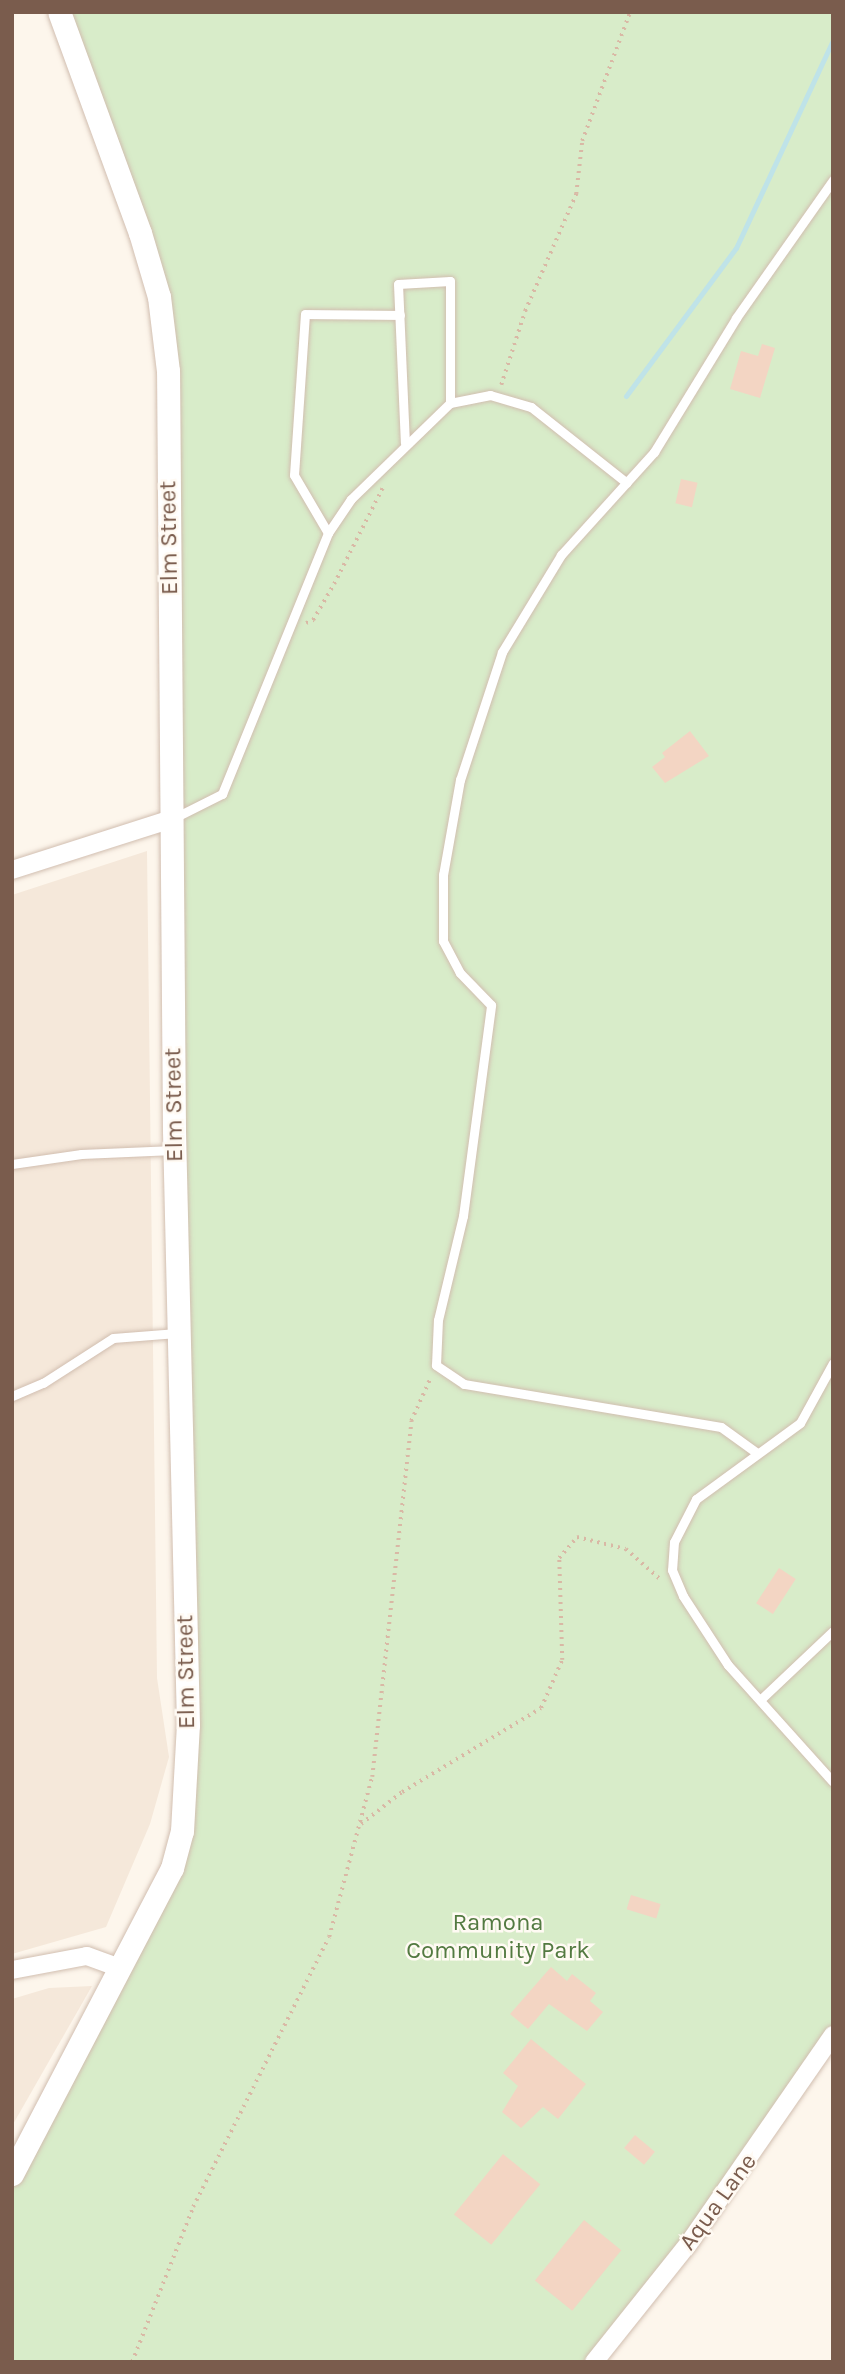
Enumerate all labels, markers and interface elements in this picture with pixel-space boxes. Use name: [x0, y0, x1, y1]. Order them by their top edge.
street label: Elm Street: [154, 481, 184, 595]
street label: Elm Street: [159, 1048, 189, 1162]
street label: Elm Street: [171, 1615, 201, 1729]
park label: Ramona Community Park: [406, 1909, 590, 1965]
street label: Aqua Lane: [673, 2148, 763, 2256]

